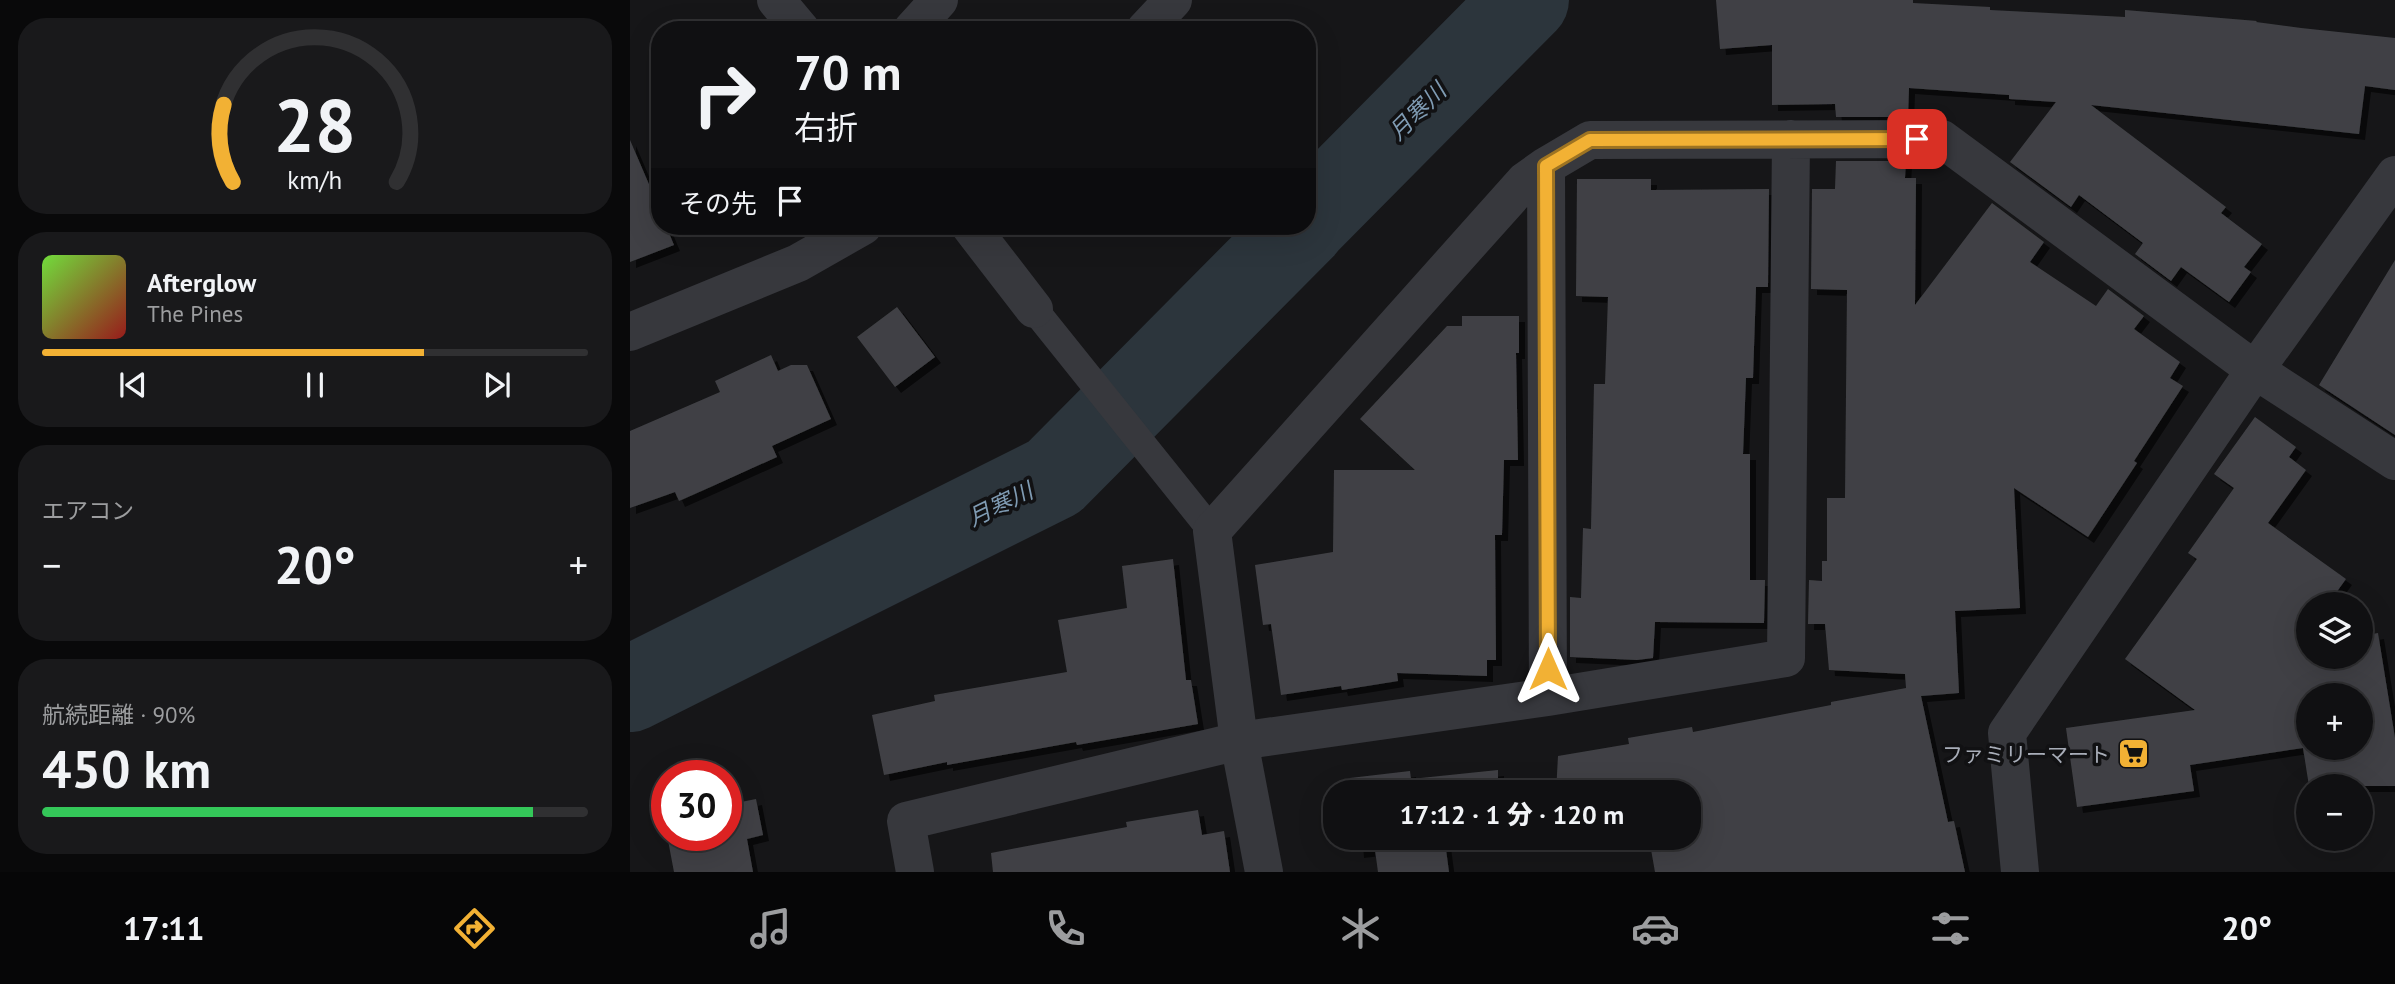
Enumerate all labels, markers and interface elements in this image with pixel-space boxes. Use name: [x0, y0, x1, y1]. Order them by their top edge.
text: 70 m: [794, 40, 901, 104]
icon: right: [679, 49, 770, 140]
water label: 月寒川: [1382, 74, 1454, 146]
text: 28: [274, 78, 356, 172]
text: 右折: [794, 106, 858, 148]
pin: [1887, 109, 1947, 169]
icon: arrive: [1898, 120, 1936, 158]
text: km/h: [288, 164, 342, 196]
icon: arrive: [771, 182, 809, 220]
text: その先: [679, 187, 757, 220]
text: Afterglow: [147, 266, 256, 299]
text: The Pines: [147, 299, 243, 328]
icon: previous: [114, 366, 152, 404]
icon: pause: [296, 366, 334, 404]
icon: next: [478, 366, 516, 404]
water label: 月寒川: [963, 475, 1040, 532]
text: エアコン: [42, 496, 134, 525]
text: 20°: [274, 531, 356, 598]
text: −: [42, 540, 61, 589]
text: +: [569, 540, 588, 589]
map controls: [2296, 592, 2373, 851]
button: layers: [2296, 592, 2373, 669]
position arrow: [1511, 632, 1585, 706]
button: +: [2296, 683, 2373, 760]
text: 航続距離 · 90%: [42, 700, 195, 729]
text: 450 km: [42, 735, 211, 802]
supermarket icon: ファミリーマート: [2116, 737, 2150, 771]
place label: ファミリーマート: [1942, 741, 2110, 768]
speed limit sign: 30: [651, 760, 742, 851]
button: −: [2296, 774, 2373, 851]
text: 17:12 · 1 分 · 120 m: [1400, 798, 1624, 831]
icon: directions: [450, 904, 499, 953]
icon: music: [746, 904, 795, 953]
icon: phone: [1041, 904, 1090, 953]
icon: climate: [1336, 904, 1385, 953]
icon: car: [1631, 904, 1680, 953]
icon: filters: [1926, 904, 1975, 953]
text: 17:11: [123, 907, 204, 949]
text: 20°: [2222, 907, 2272, 949]

